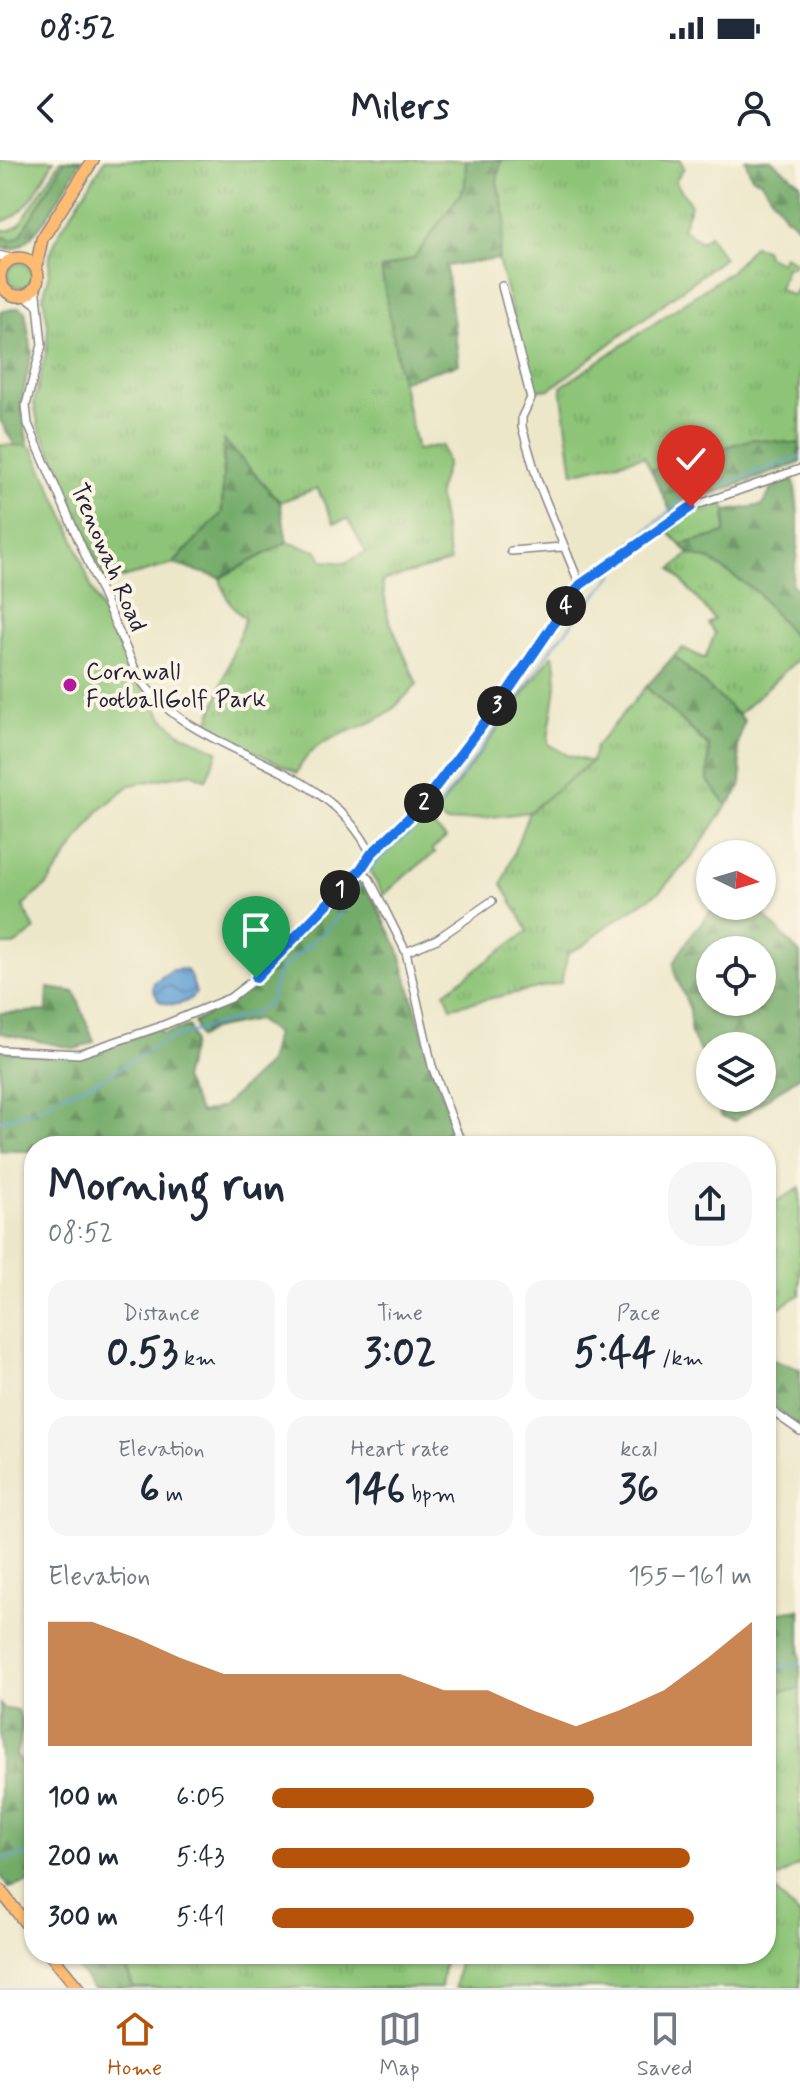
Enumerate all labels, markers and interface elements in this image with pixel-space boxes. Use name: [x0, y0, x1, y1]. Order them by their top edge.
text: 08:52: [40, 9, 115, 48]
text: Milers: [351, 85, 449, 132]
icon: back: [24, 86, 68, 130]
icon: person: [732, 86, 776, 130]
pin: [657, 425, 725, 507]
icon: check: [669, 437, 713, 481]
street label: Trenowah Road: [62, 479, 153, 637]
pin: 4: [546, 586, 586, 626]
text: 4: [560, 592, 572, 620]
place label: Cornwall FootballGolf Park: [86, 657, 266, 716]
marker: Cornwall FootballGolf Park: [61, 676, 79, 694]
pin: 3: [477, 686, 517, 726]
text: 3: [492, 692, 502, 720]
pin: 2: [404, 783, 444, 823]
text: 2: [419, 789, 429, 817]
north arrow: [696, 840, 776, 920]
map controls: [696, 840, 776, 1112]
pin: 1: [320, 870, 360, 910]
text: 1: [335, 876, 345, 904]
pin: [222, 896, 290, 978]
icon: arrive: [234, 908, 278, 952]
button: locate: [696, 936, 776, 1016]
button: layers: [696, 1032, 776, 1112]
text: Morning run: [48, 1158, 285, 1216]
button: share: [668, 1162, 752, 1246]
text: 08:52: [48, 1217, 113, 1251]
text: Distance: [123, 1300, 200, 1328]
text: Time: [377, 1300, 423, 1328]
text: Pace: [617, 1300, 661, 1328]
text: 0.53: [107, 1328, 178, 1380]
text: 3:02: [364, 1328, 436, 1380]
text: 5:44: [574, 1328, 656, 1380]
text: km: [178, 1345, 216, 1373]
text: /km: [656, 1345, 704, 1373]
text: Elevation: [118, 1436, 205, 1464]
text: Heart rate: [351, 1436, 449, 1464]
text: kcal: [620, 1436, 657, 1464]
text: 6: [139, 1464, 160, 1516]
text: 146: [344, 1464, 405, 1516]
text: 36: [619, 1464, 659, 1516]
text: m: [160, 1481, 183, 1509]
text: bpm: [405, 1481, 456, 1509]
text: Elevation: [48, 1560, 150, 1594]
text: 155–161 m: [628, 1560, 752, 1594]
text: 100 m: [48, 1781, 118, 1815]
text: 6:05: [176, 1781, 225, 1815]
text: 200 m: [48, 1841, 119, 1875]
text: 5:43: [176, 1841, 225, 1875]
text: 300 m: [48, 1901, 118, 1935]
text: 5:41: [176, 1901, 225, 1935]
tab: Home: [108, 2007, 162, 2083]
tab: Map: [378, 2007, 422, 2083]
tab: Saved: [637, 2007, 692, 2083]

